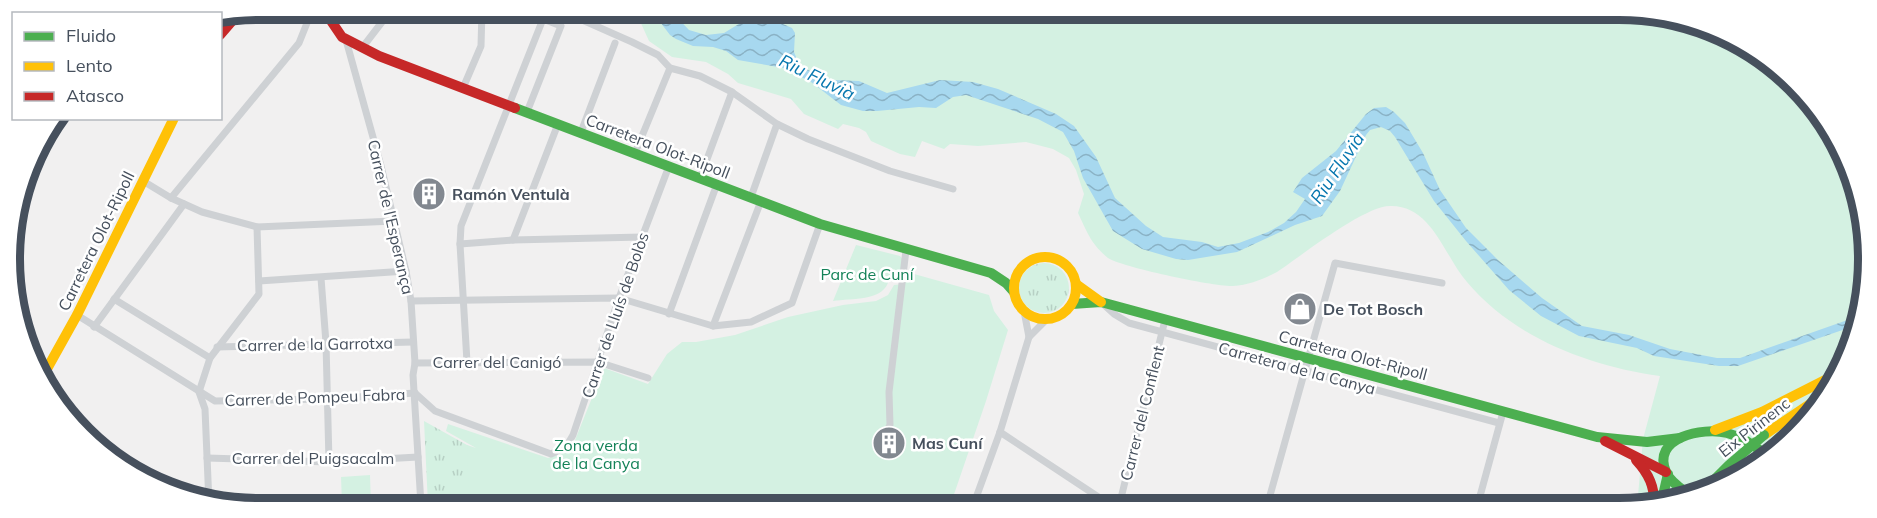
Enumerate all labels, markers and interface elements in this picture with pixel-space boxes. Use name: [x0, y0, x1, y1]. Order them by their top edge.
legend: [12, 12, 222, 120]
text: Fluido: [66, 24, 116, 47]
water label: Riu Fluvià: [775, 49, 859, 105]
text: Lento: [66, 54, 113, 77]
text: Atasco: [66, 84, 124, 107]
street label: Carretera Olot-Ripoll: [583, 109, 733, 183]
water label: Riu Fluvià: [1305, 128, 1369, 208]
street label: Carrer de l'Esperança: [363, 138, 419, 296]
street label: Carretera Olot-Ripoll: [53, 168, 139, 314]
building icon: Ramón Ventulà: [411, 176, 447, 212]
place label: Ramón Ventulà: [452, 184, 570, 204]
street label: Carrer de Lluís de Bolòs: [577, 229, 653, 401]
park label: Parc de Cuní: [820, 264, 915, 284]
shop icon: De Tot Bosch: [1282, 291, 1318, 327]
place label: De Tot Bosch: [1323, 299, 1423, 319]
street label: Carretera Olot-Ripoll: [1277, 326, 1429, 384]
street label: Carrer de la Garrotxa: [237, 333, 393, 355]
street label: Carretera de la Canya: [1216, 337, 1378, 399]
street label: Carrer del Conflent: [1116, 343, 1169, 483]
street label: Carrer del Canigó: [432, 352, 562, 372]
street label: Carrer de Pompeu Fabra: [224, 384, 406, 410]
street label: Eix Pirinenc: [1714, 393, 1794, 461]
building icon: Mas Cuní: [871, 425, 907, 461]
place label: Mas Cuní: [912, 433, 984, 453]
park label: Zona verda de la Canya: [552, 435, 640, 473]
street label: Carrer del Puigsacalm: [232, 448, 394, 468]

